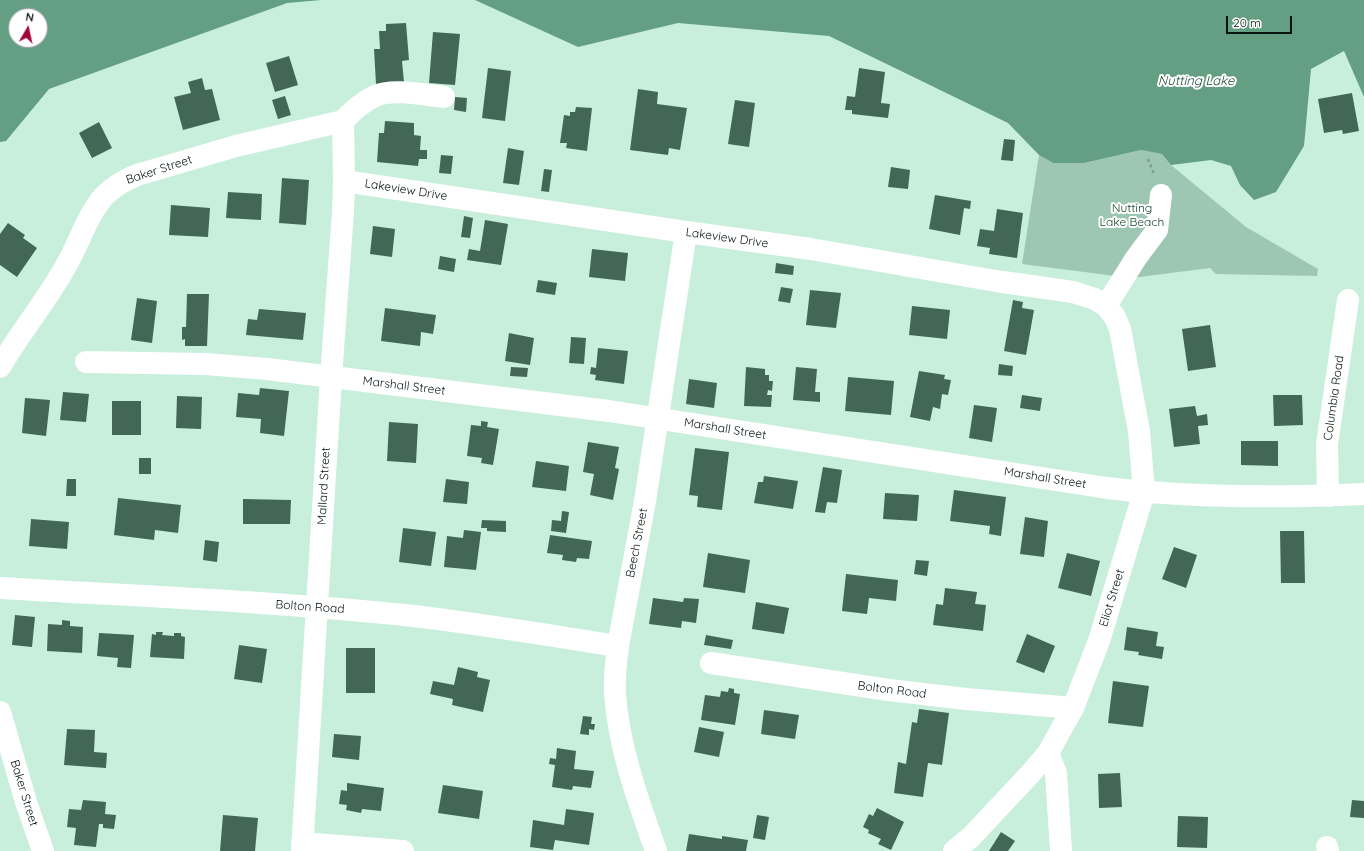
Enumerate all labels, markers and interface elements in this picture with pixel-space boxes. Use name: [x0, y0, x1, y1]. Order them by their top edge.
north arrow: [8, 8, 48, 48]
scale bar: [1228, 8, 1294, 34]
text: N: [25, 10, 35, 25]
text: 20 m: [1233, 15, 1261, 30]
water label: Nutting Lake: [1158, 73, 1234, 89]
street label: Baker Street: [124, 153, 194, 187]
street label: Lakeview Drive: [364, 176, 448, 204]
park label: Nutting Lake Beach: [1100, 201, 1164, 229]
street label: Lakeview Drive: [685, 225, 769, 251]
street label: Columbia Road: [1321, 355, 1347, 441]
street label: Marshall Street: [362, 374, 446, 398]
street label: Marshall Street: [683, 415, 767, 443]
street label: Mallard Street: [315, 447, 333, 525]
street label: Marshall Street: [1003, 464, 1087, 492]
street label: Beech Street: [623, 507, 651, 579]
street label: Eliot Street: [1096, 567, 1128, 629]
street label: Bolton Road: [275, 597, 345, 617]
street label: Bolton Road: [857, 679, 927, 701]
street label: Baker Street: [7, 758, 41, 828]

